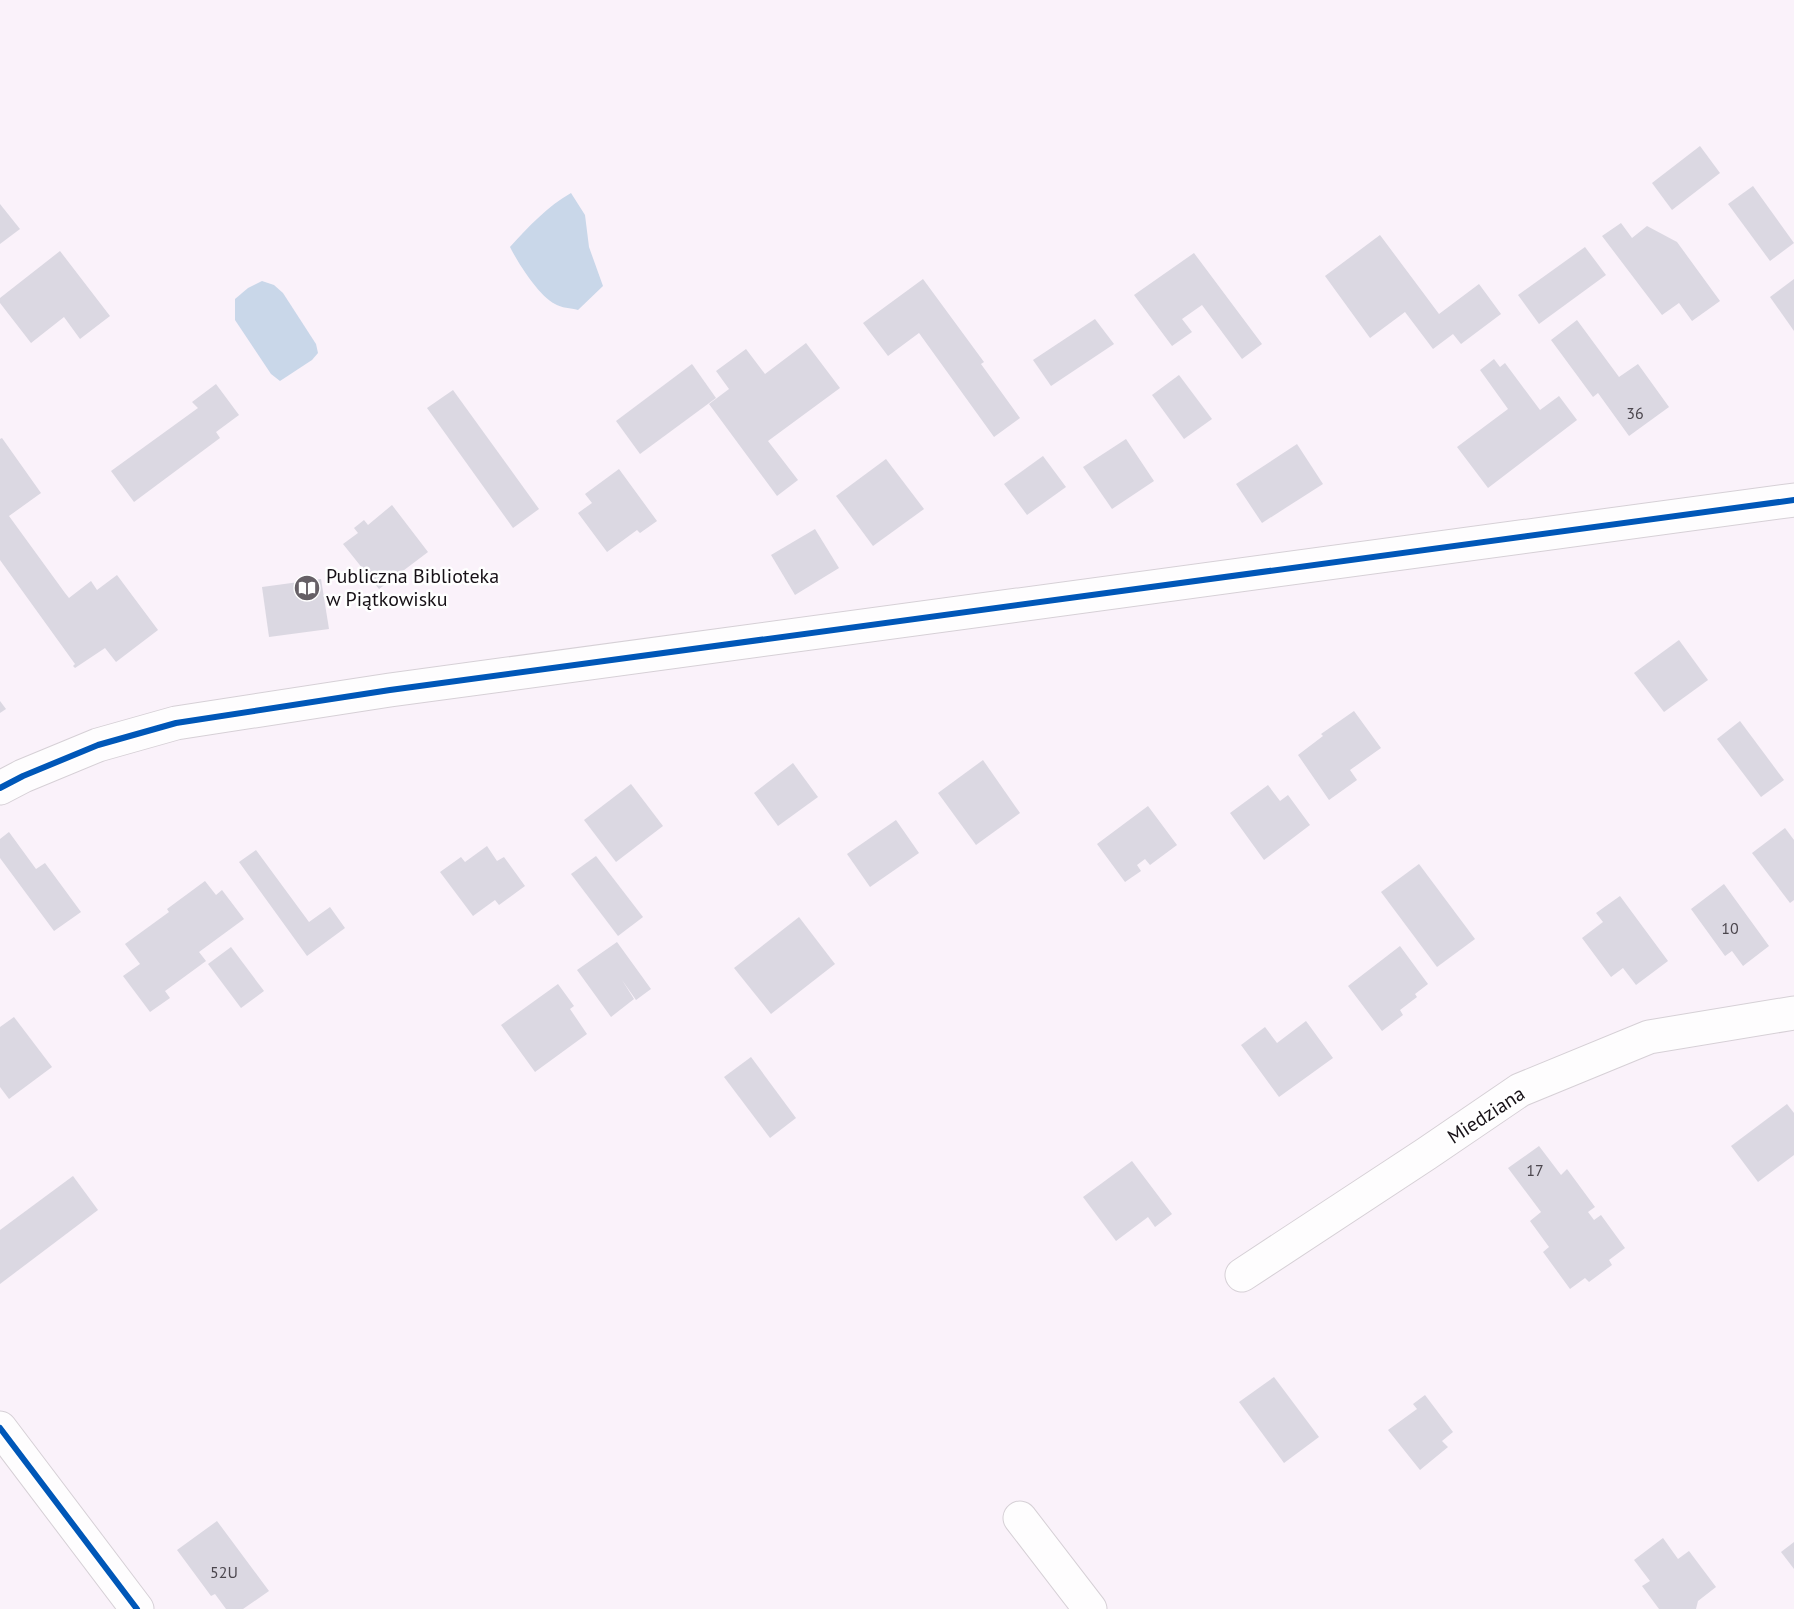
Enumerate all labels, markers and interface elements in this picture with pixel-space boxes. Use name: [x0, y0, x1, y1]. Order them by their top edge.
house number: 36: [1626, 403, 1644, 423]
place label: Publiczna Biblioteka w Piątkowisku: [326, 563, 499, 612]
library icon: Publiczna Biblioteka w Piątkowisku: [292, 573, 322, 603]
house number: 10: [1721, 918, 1739, 938]
street label: Miedziana: [1442, 1080, 1530, 1150]
house number: 17: [1526, 1160, 1544, 1180]
house number: 52U: [210, 1562, 238, 1582]

